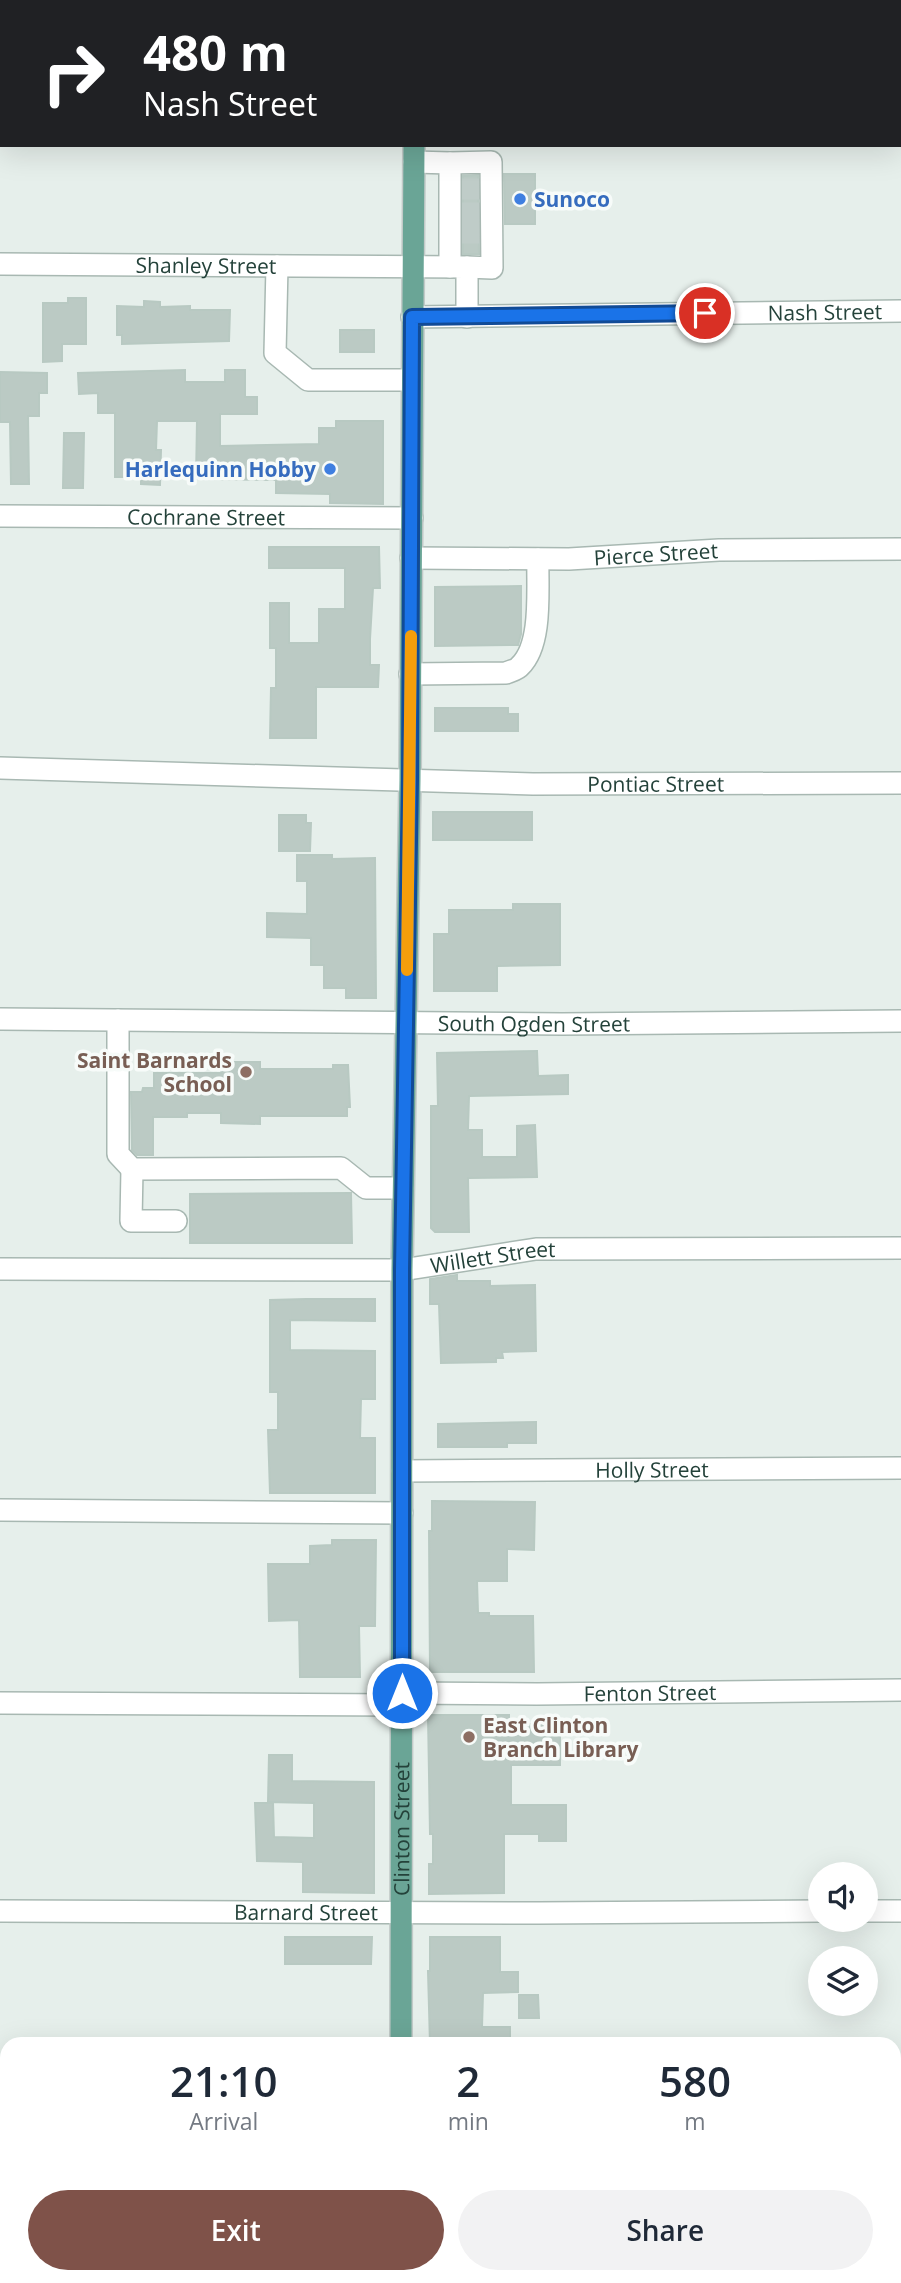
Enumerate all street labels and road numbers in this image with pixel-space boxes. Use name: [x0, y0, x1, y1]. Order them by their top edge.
street label: Shanley Street: [136, 251, 276, 280]
street label: Nash Street: [768, 297, 882, 327]
street label: Cochrane Street: [127, 503, 285, 531]
street label: Pierce Street: [593, 536, 719, 571]
street label: Pontiac Street: [587, 769, 724, 798]
street label: South Ogden Street: [438, 1009, 630, 1038]
street label: Willett Street: [428, 1235, 556, 1279]
street label: Holly Street: [595, 1455, 709, 1484]
street label: Fenton Street: [583, 1678, 717, 1707]
street label: Clinton Street: [387, 1762, 415, 1896]
street label: Barnard Street: [234, 1898, 378, 1926]

